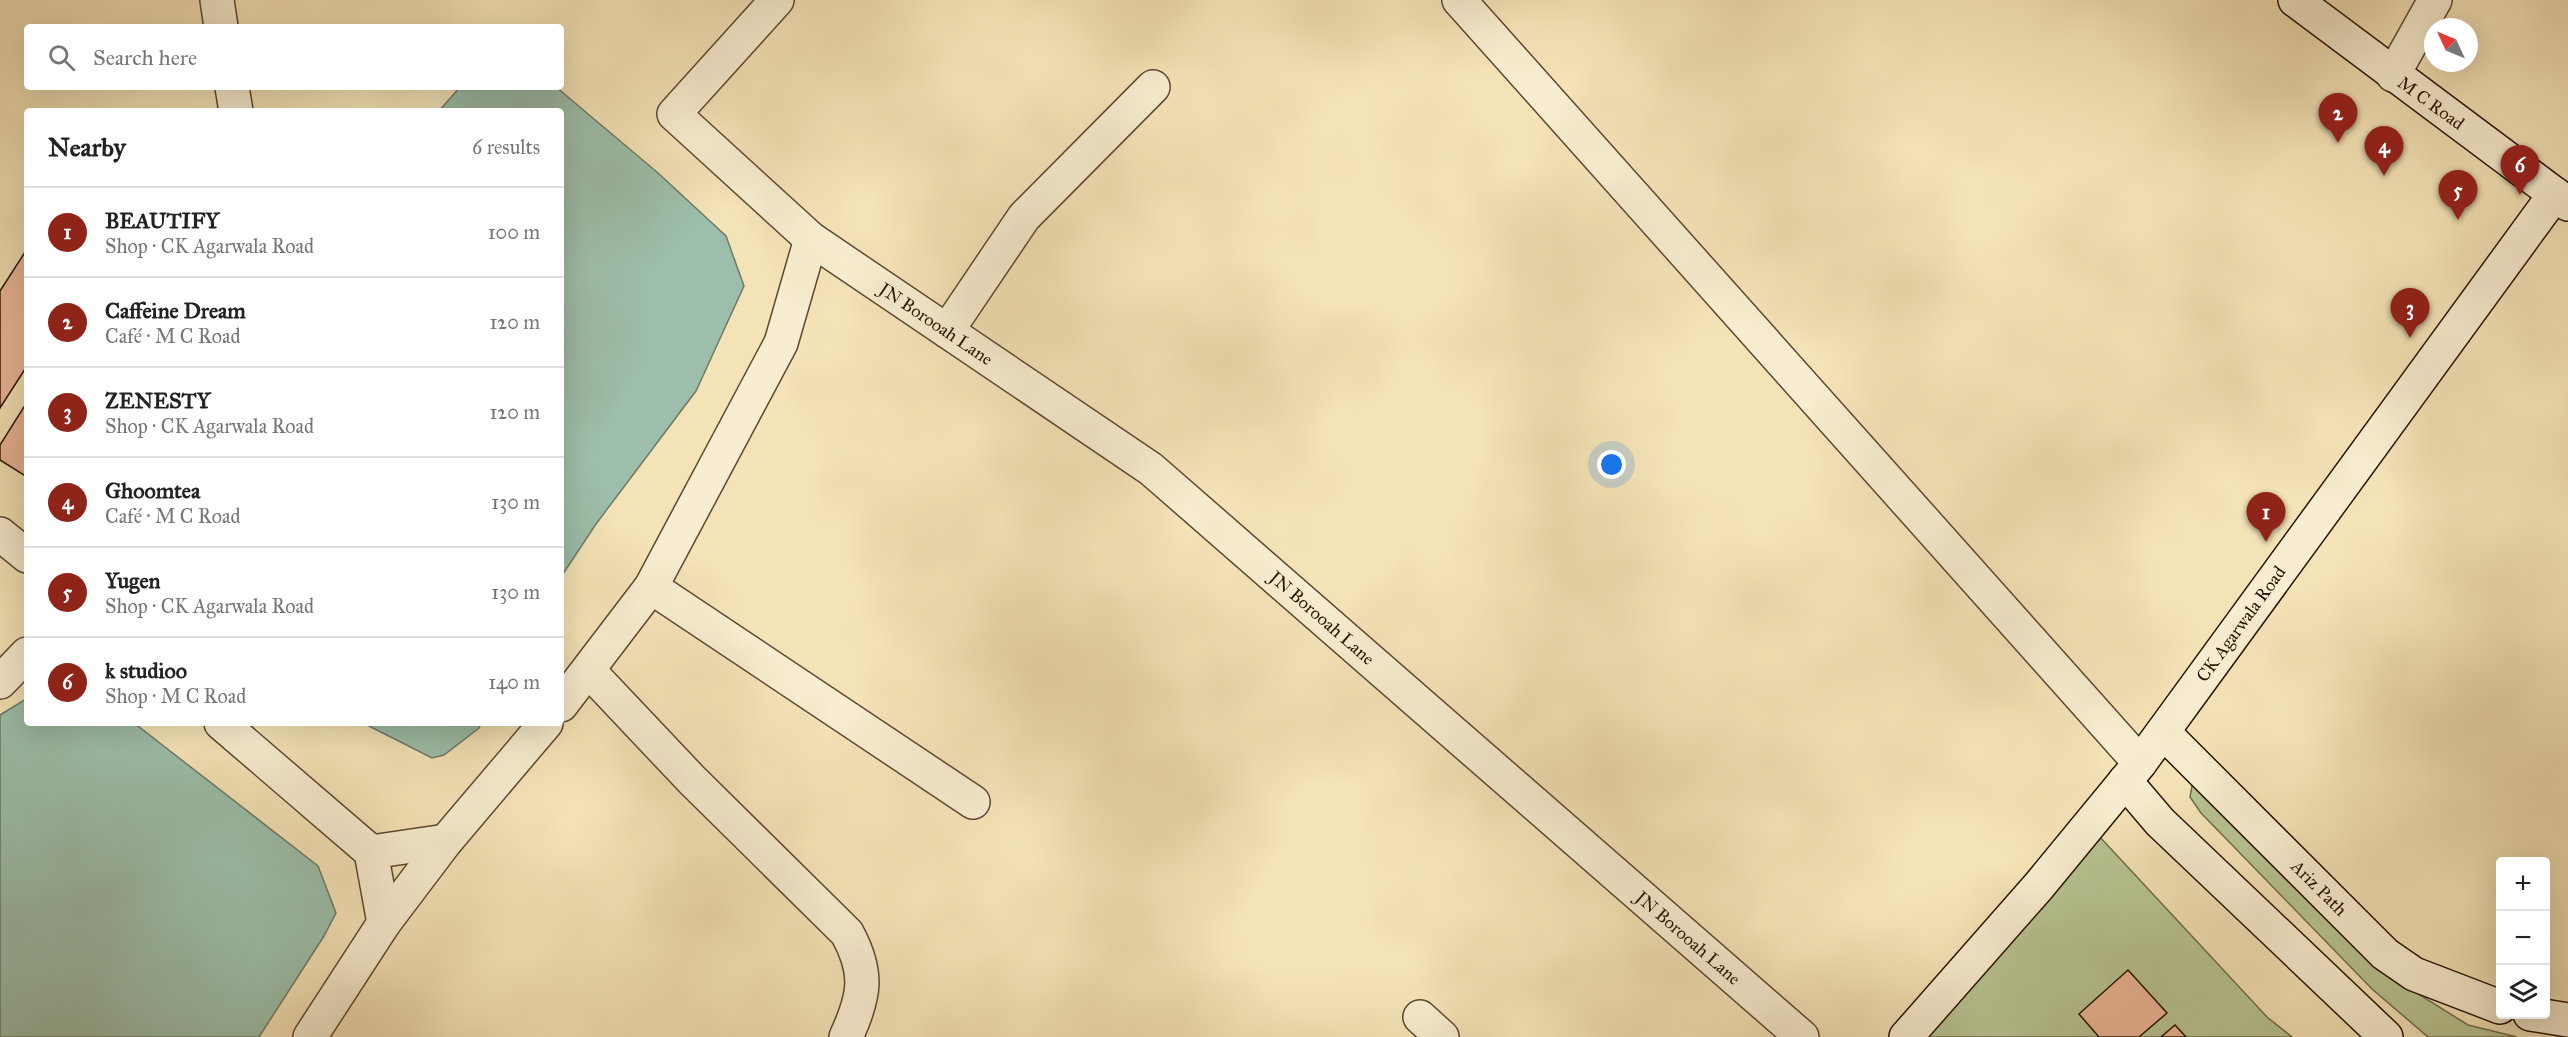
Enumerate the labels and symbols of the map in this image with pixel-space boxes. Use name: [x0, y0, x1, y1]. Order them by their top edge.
north arrow: [2424, 18, 2478, 72]
street label: M C Road: [2393, 71, 2469, 135]
pin: 2: [2318, 94, 2358, 143]
pin: 4: [2364, 126, 2404, 176]
pin: 6: [2500, 146, 2540, 195]
pin: 5: [2438, 170, 2478, 220]
street label: JN Borooah Lane: [873, 277, 997, 371]
pin: 3: [2390, 288, 2430, 338]
your location: [1597, 450, 1626, 479]
pin: 1: [2246, 492, 2286, 542]
street label: CK Agarwala Road: [2192, 562, 2291, 687]
street label: JN Borooah Lane: [1263, 565, 1379, 670]
street label: Ariz Path: [2286, 855, 2352, 921]
street label: JN Borooah Lane: [1629, 885, 1745, 990]

